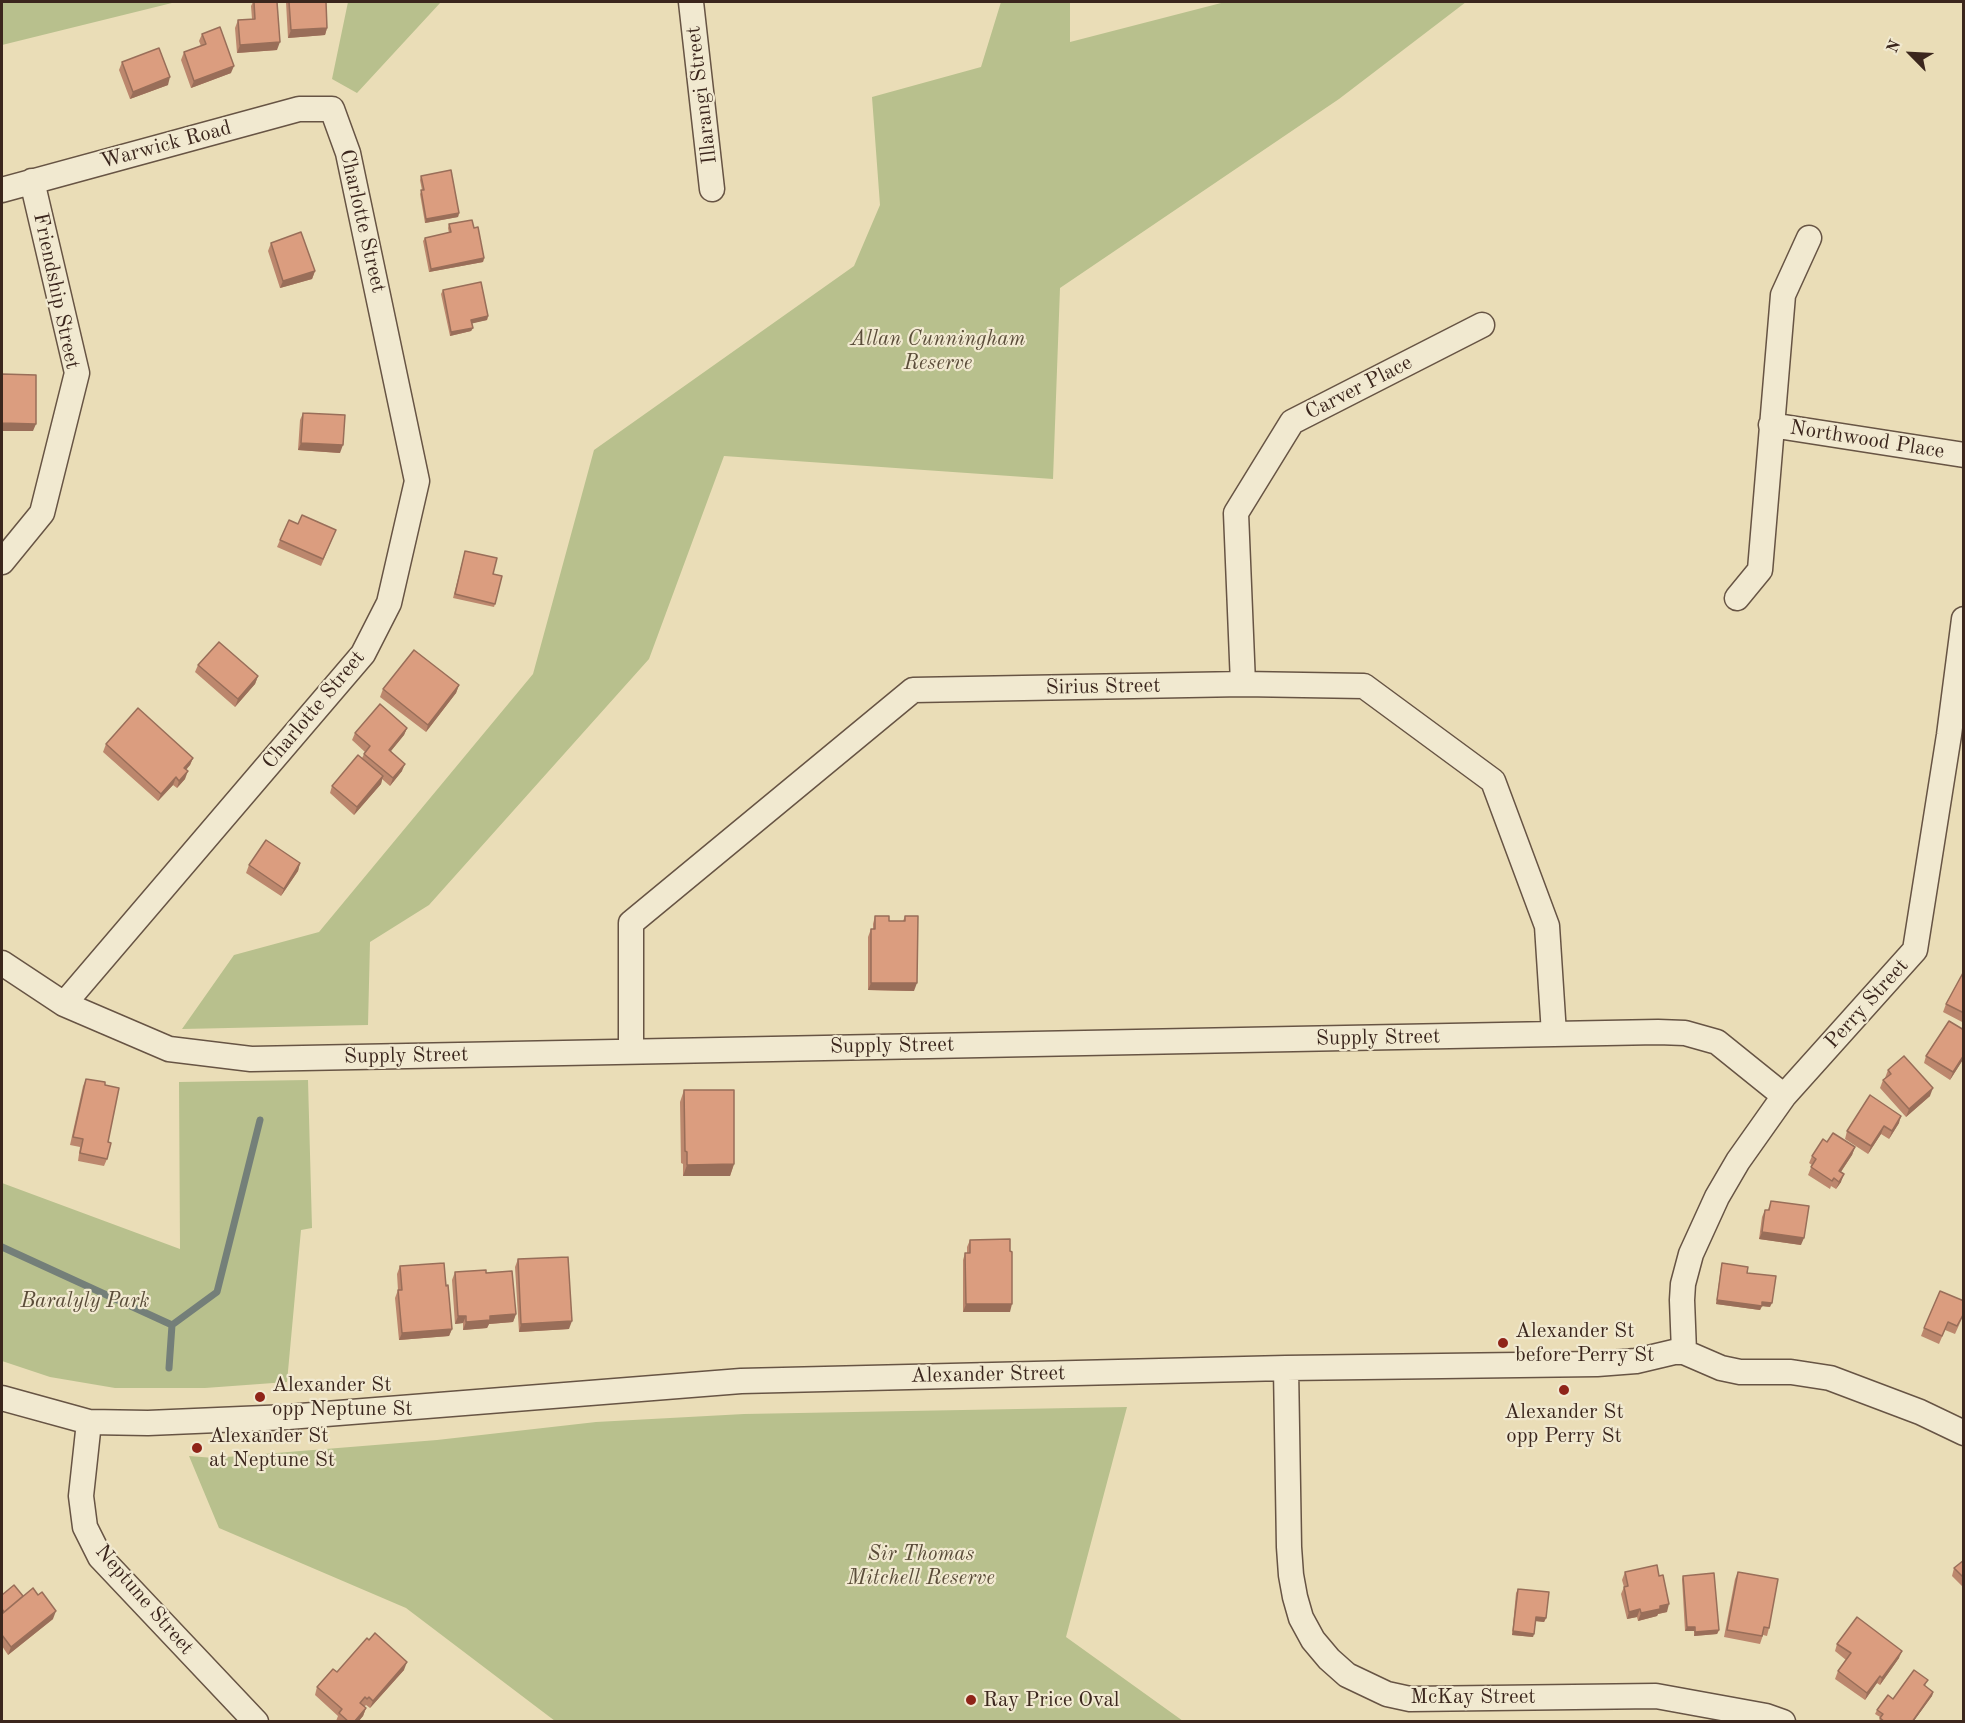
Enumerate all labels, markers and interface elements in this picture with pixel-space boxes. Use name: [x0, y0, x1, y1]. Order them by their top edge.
north arrow: [1881, 24, 1941, 84]
street label: Illarangi Street: [681, 25, 723, 165]
text: N: [1885, 38, 1904, 56]
street label: Warwick Road: [98, 115, 234, 175]
street label: Charlotte Street: [333, 147, 391, 295]
street label: Friendship Street: [27, 211, 85, 371]
park label: Allan Cunningham Reserve: [851, 326, 1025, 376]
street label: Carver Place: [1301, 350, 1417, 426]
street label: Northwood Place: [1788, 415, 1946, 465]
street label: Charlotte Street: [257, 646, 371, 774]
street label: Sirius Street: [1045, 673, 1161, 701]
street label: Perry Street: [1820, 954, 1914, 1054]
street label: Supply Street: [1316, 1024, 1440, 1052]
street label: Supply Street: [830, 1032, 954, 1060]
street label: Supply Street: [344, 1042, 468, 1070]
park label: Baralyly Park: [21, 1288, 149, 1314]
place label: Alexander St before Perry St: [1515, 1318, 1654, 1368]
marker: Alexander St before Perry St: [1496, 1336, 1510, 1350]
street label: Alexander Street: [910, 1361, 1066, 1389]
place label: Alexander St opp Neptune St: [272, 1372, 413, 1422]
marker: Alexander St opp Perry St: [1557, 1383, 1571, 1397]
marker: Alexander St opp Neptune St: [253, 1390, 267, 1404]
place label: Alexander St opp Perry St: [1504, 1399, 1624, 1449]
place label: Alexander St at Neptune St: [209, 1423, 335, 1473]
marker: Alexander St at Neptune St: [190, 1441, 204, 1455]
street label: Neptune Street: [89, 1540, 199, 1660]
park label: Sir Thomas Mitchell Reserve: [847, 1541, 995, 1591]
street label: McKay Street: [1410, 1684, 1536, 1710]
place label: Ray Price Oval: [983, 1687, 1120, 1713]
marker: Ray Price Oval: [964, 1693, 978, 1707]

